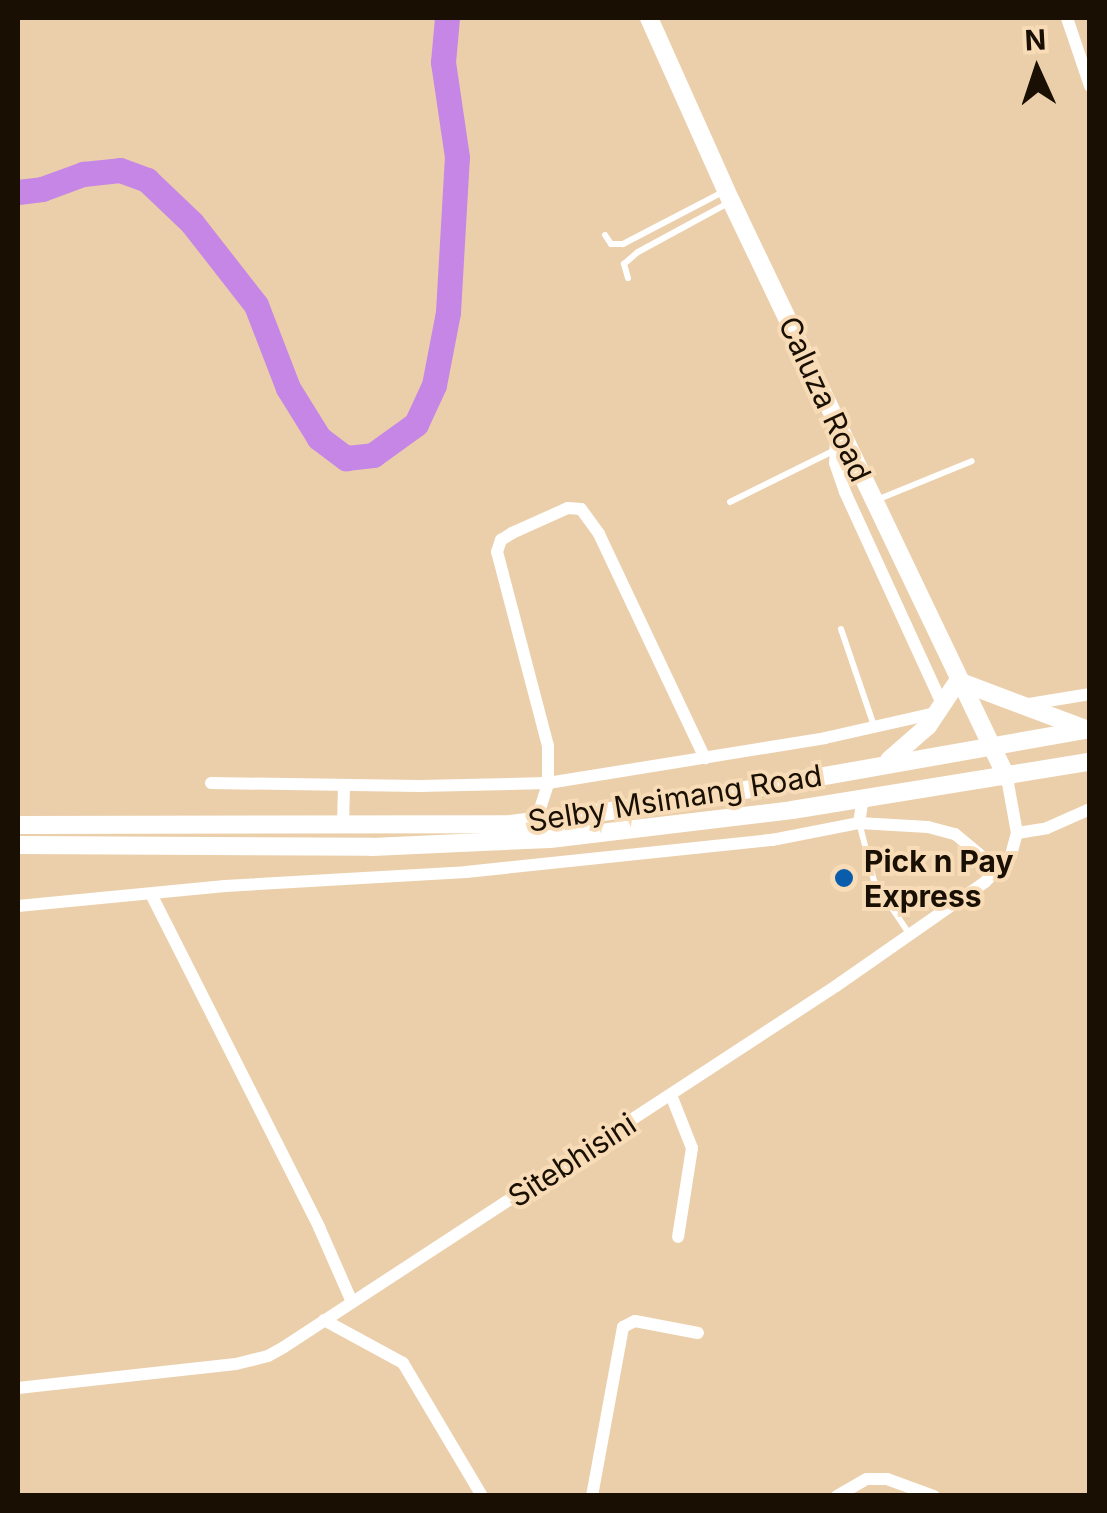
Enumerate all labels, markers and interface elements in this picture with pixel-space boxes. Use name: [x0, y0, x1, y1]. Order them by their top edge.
north arrow: [987, 20, 1087, 120]
text: N: [1024, 23, 1047, 58]
street label: Caluza Road: [771, 311, 879, 487]
street label: Selby Msimang Road: [525, 757, 825, 839]
place label: Pick n Pay Express: [864, 843, 1014, 914]
marker: Pick n Pay Express: [833, 867, 855, 889]
street label: Sitebhisini: [501, 1105, 643, 1215]

